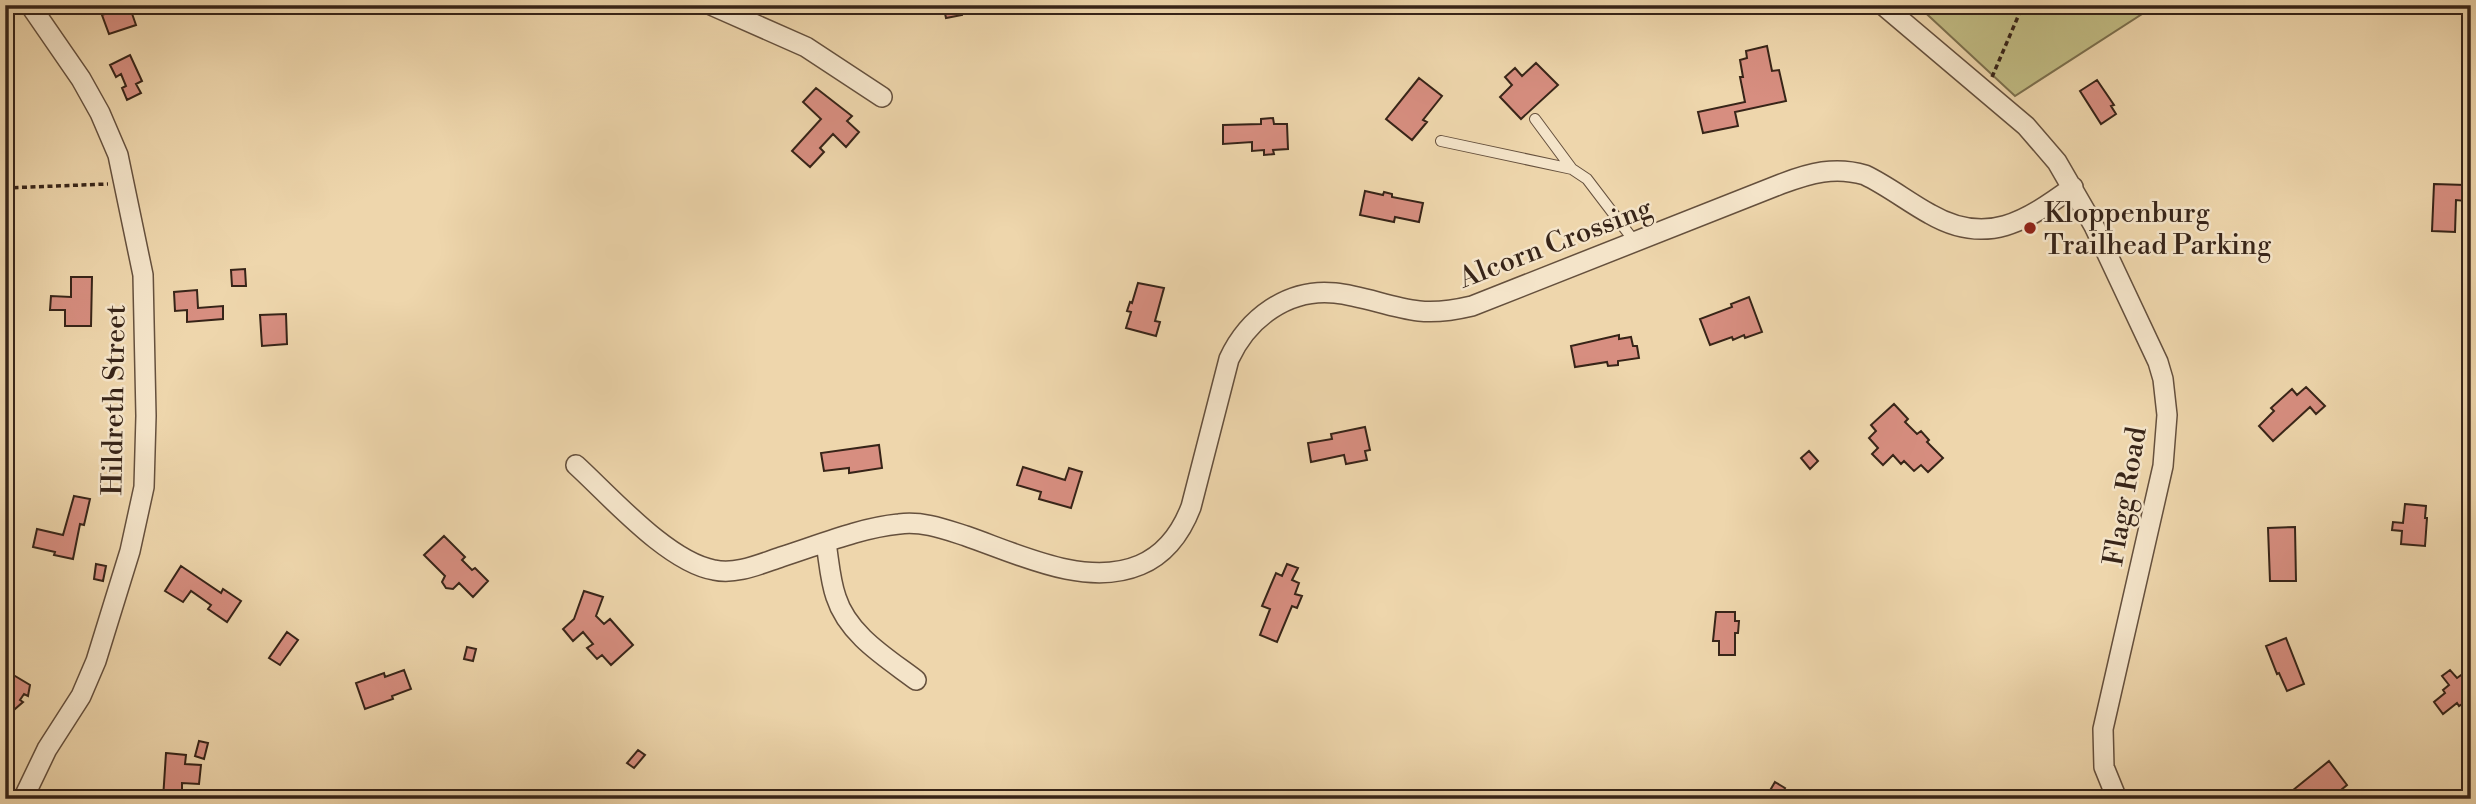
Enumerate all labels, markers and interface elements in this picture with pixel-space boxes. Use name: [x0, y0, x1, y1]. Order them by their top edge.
street label: Alcorn Crossing: [1453, 190, 1658, 297]
place label: Kloppenburg Trailhead Parking: [2044, 196, 2272, 263]
marker: Kloppenburg Trailhead Parking: [2022, 220, 2038, 236]
street label: Hildreth Street: [95, 304, 134, 496]
street label: Flagg Road: [2096, 424, 2155, 569]

